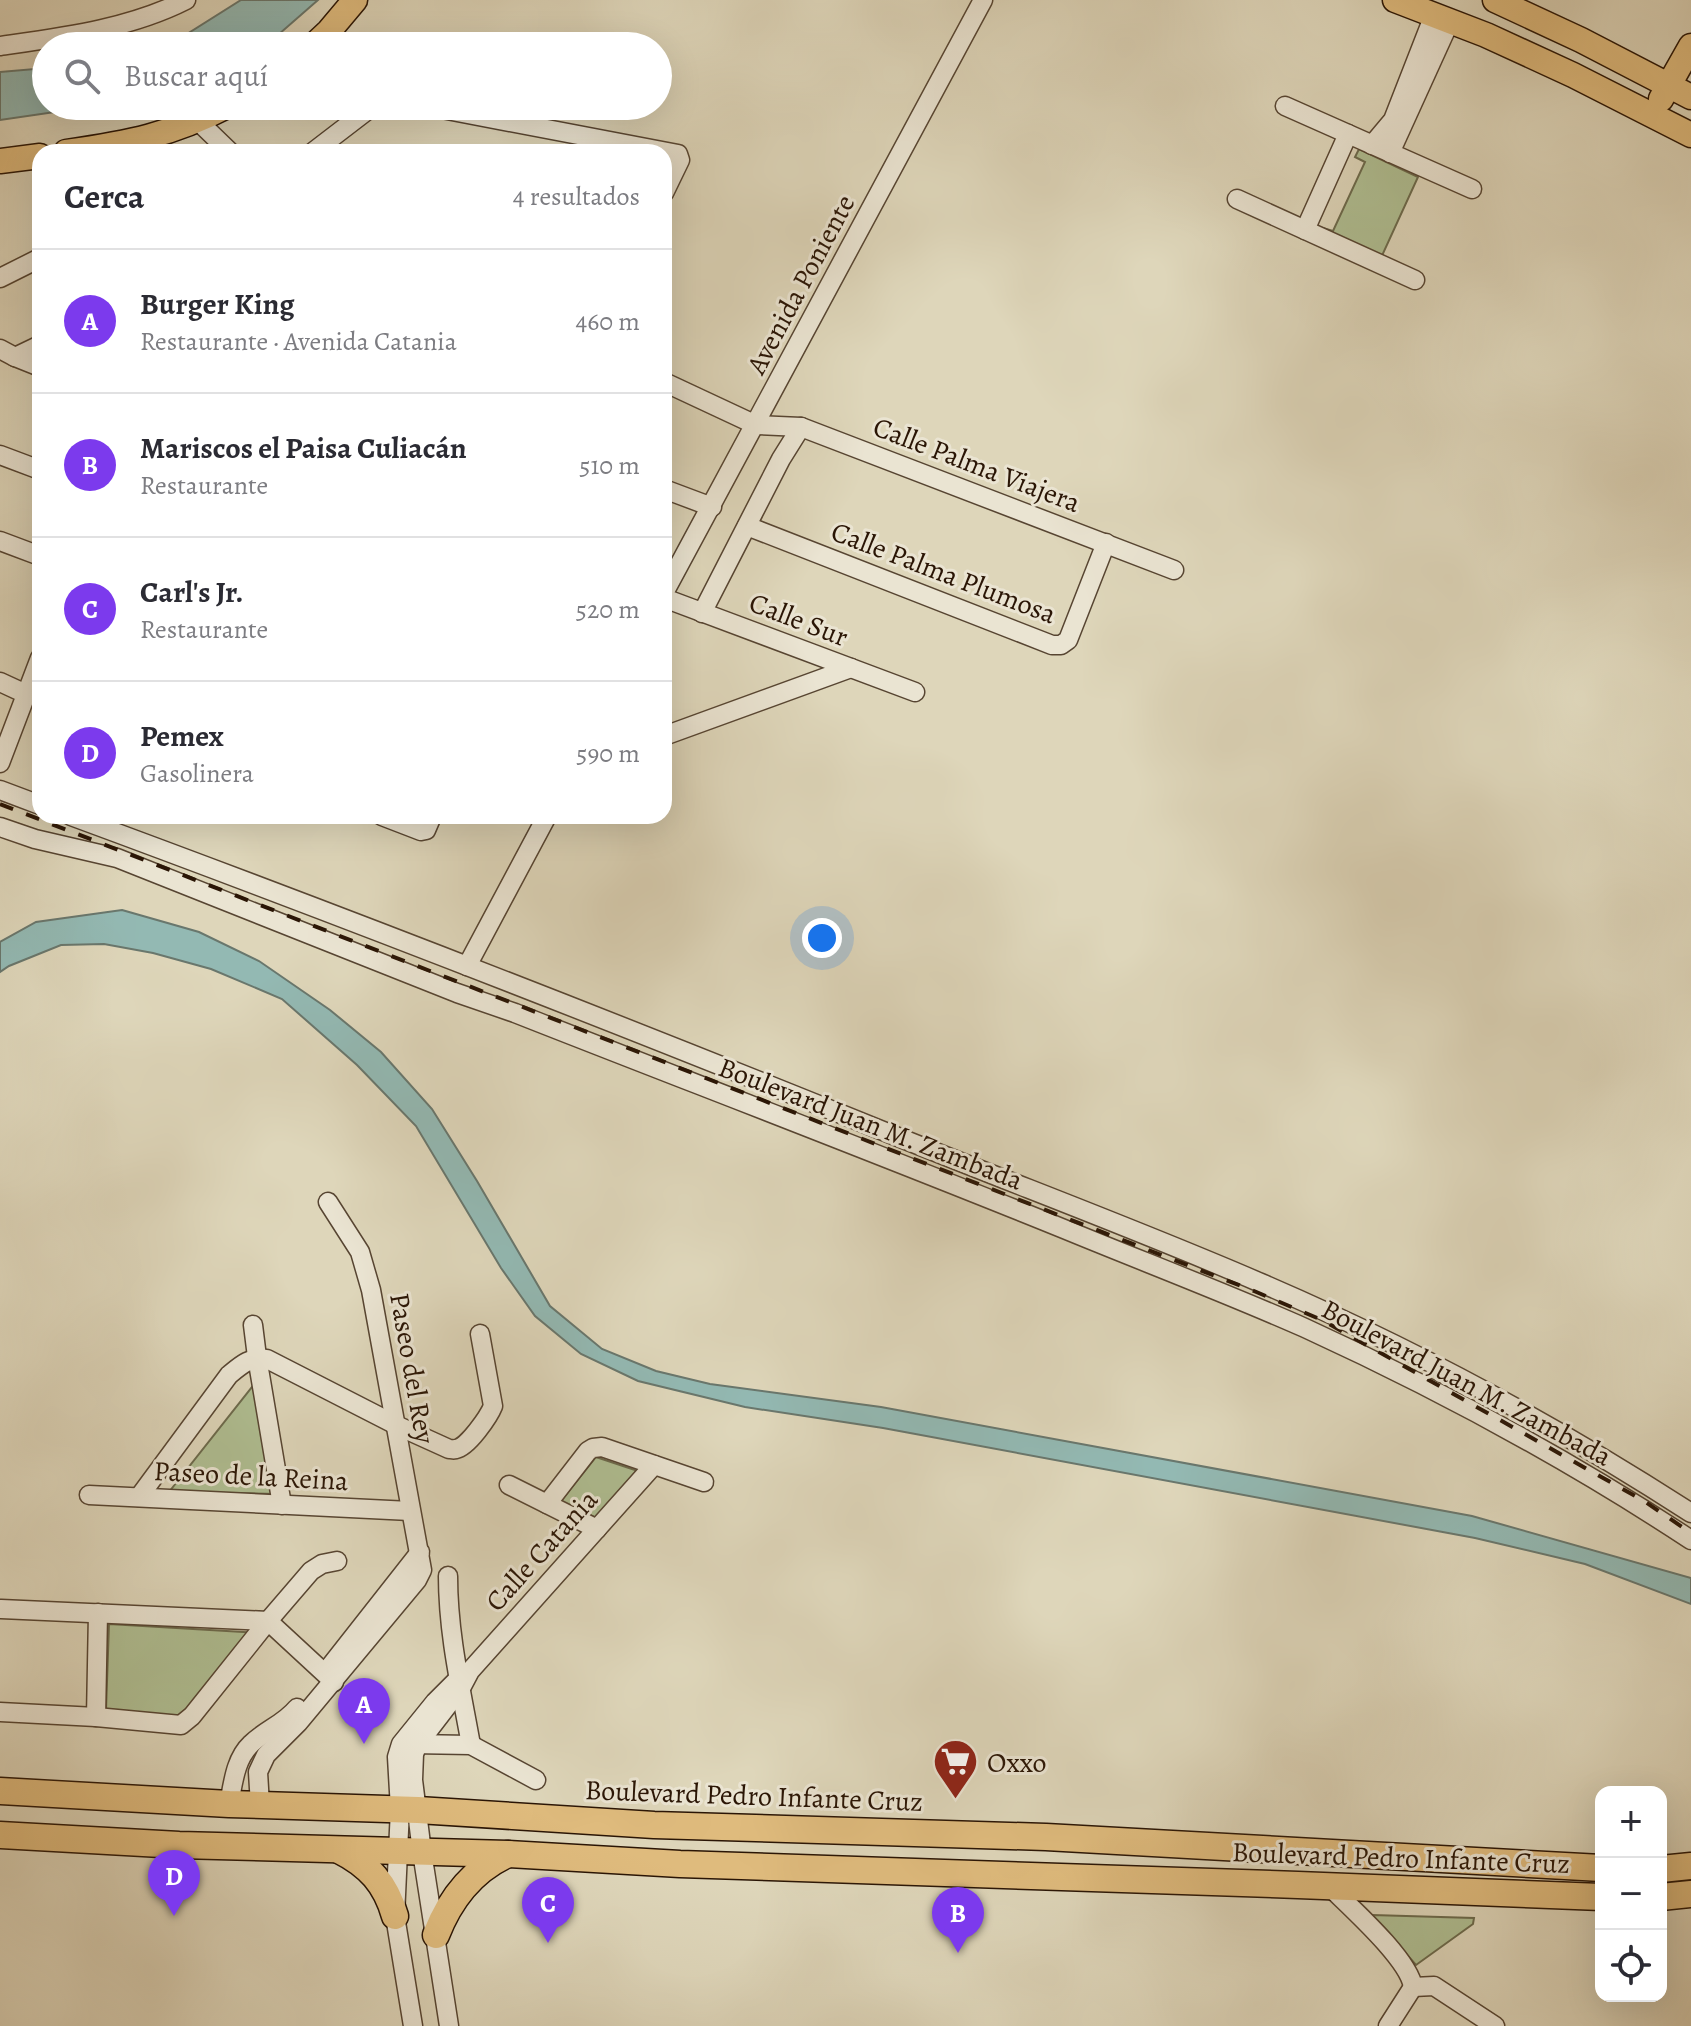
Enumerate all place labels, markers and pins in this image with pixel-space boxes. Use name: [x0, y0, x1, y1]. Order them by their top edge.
pin: A: [338, 1678, 390, 1744]
supermarket icon: Oxxo: [932, 1738, 980, 1801]
place label: Oxxo: [987, 1744, 1046, 1782]
pin: D: [148, 1850, 200, 1916]
pin: C: [522, 1877, 574, 1943]
pin: B: [932, 1887, 984, 1953]

